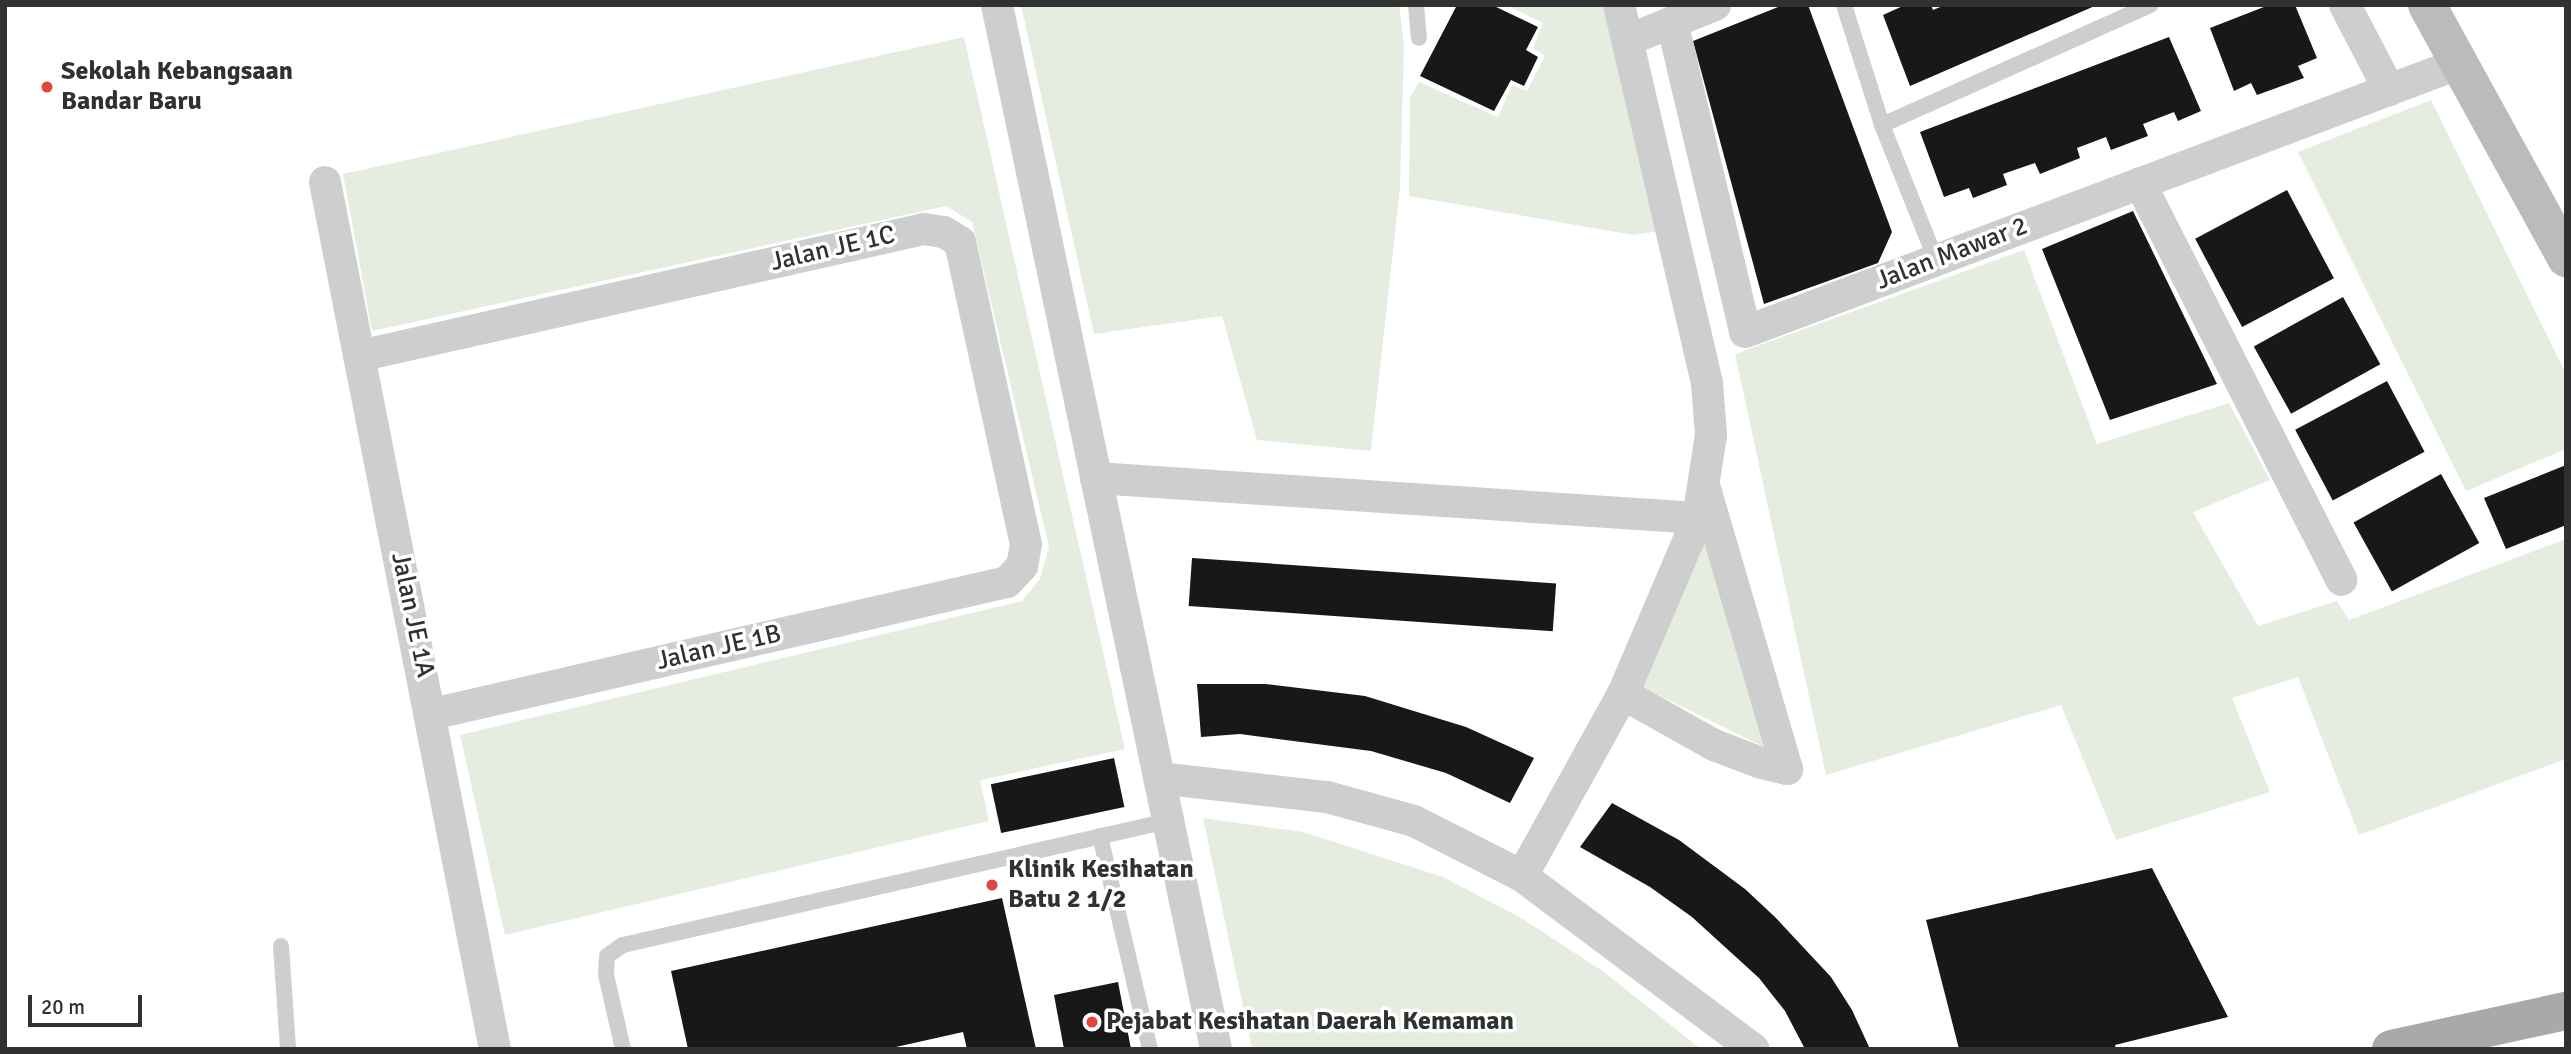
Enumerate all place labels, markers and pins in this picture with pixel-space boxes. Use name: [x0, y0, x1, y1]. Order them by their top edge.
place label: Sekolah Kebangsaan Bandar Baru: [61, 56, 293, 118]
marker: Sekolah Kebangsaan Bandar Baru: [39, 79, 55, 95]
place label: Klinik Kesihatan Batu 2 1/2: [1008, 854, 1194, 916]
marker: Klinik Kesihatan Batu 2 1/2: [982, 875, 1002, 895]
place label: Pejabat Kesihatan Daerah Kemaman: [1106, 1006, 1514, 1038]
marker: Pejabat Kesihatan Daerah Kemaman: [1084, 1014, 1100, 1030]

